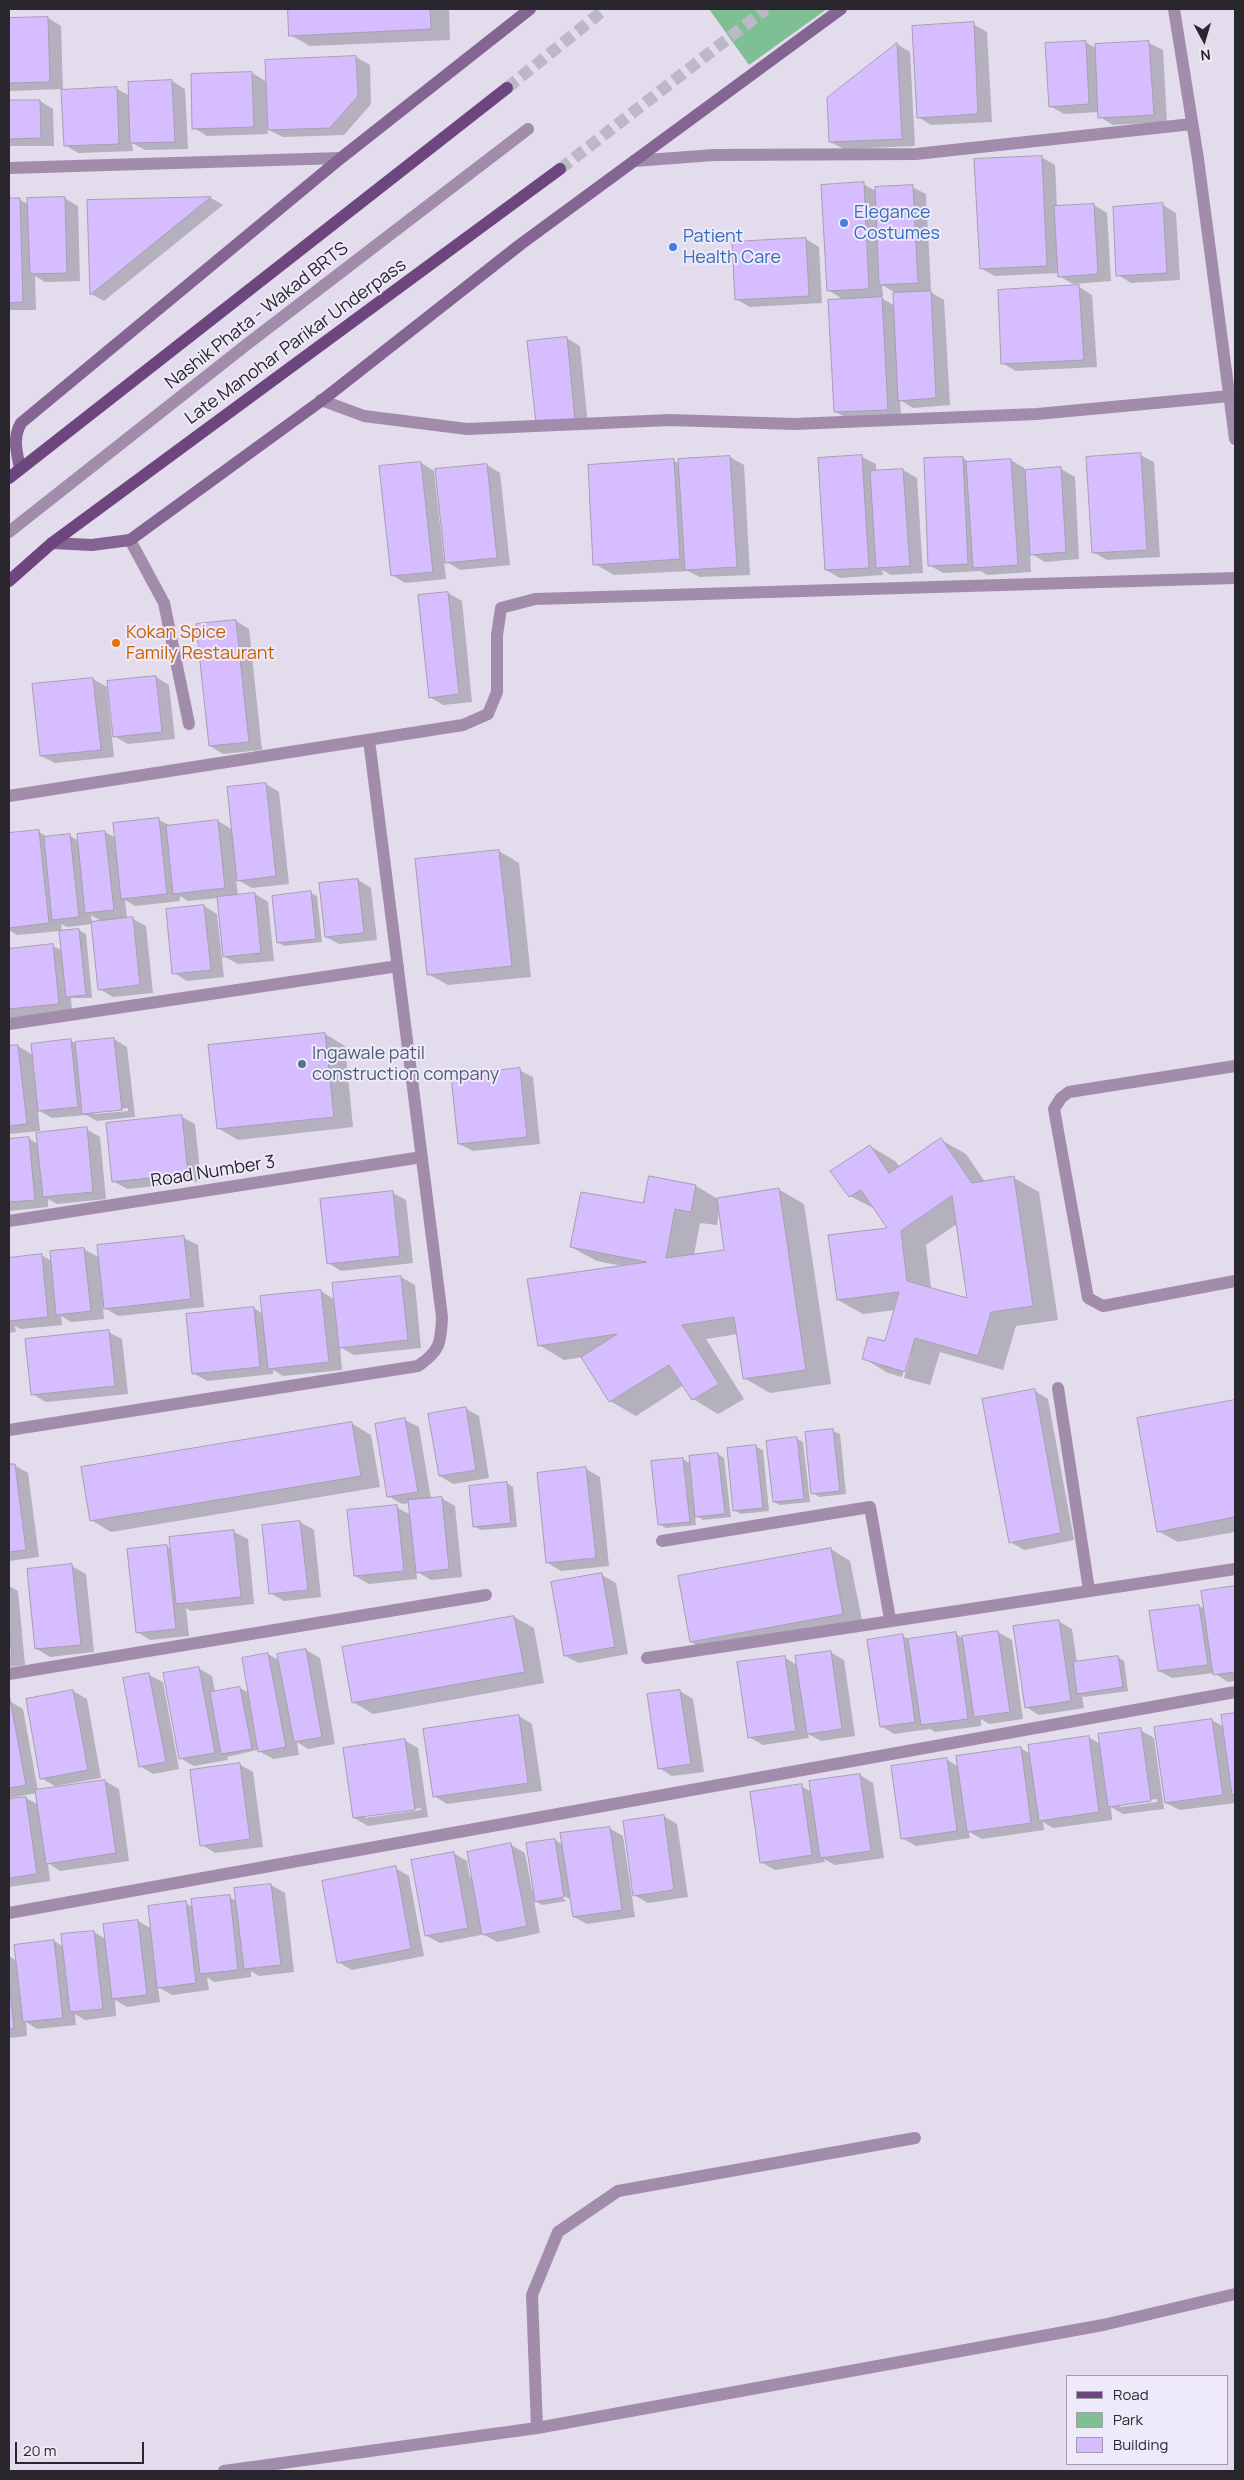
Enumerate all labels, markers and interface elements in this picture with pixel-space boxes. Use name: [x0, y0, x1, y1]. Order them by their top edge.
north arrow: [1179, 15, 1229, 65]
text: N: [1200, 45, 1212, 65]
place label: Elegance Costumes: [854, 202, 940, 244]
marker: Elegance Costumes: [838, 217, 850, 229]
place label: Patient Health Care: [683, 226, 781, 268]
street label: Nashik Phata - Wakad BRTS: [161, 238, 353, 394]
marker: Patient Health Care: [667, 241, 679, 253]
street label: Late Manohar Parikar Underpass: [181, 254, 411, 430]
place label: Kokan Spice Family Restaurant: [126, 622, 275, 664]
marker: Kokan Spice Family Restaurant: [110, 637, 122, 649]
place label: Ingawale patil construction company: [312, 1043, 499, 1086]
marker: Ingawale patil construction company: [296, 1058, 308, 1070]
street label: Road Number 3: [149, 1151, 277, 1193]
legend: [1066, 2375, 1229, 2465]
text: Road: [1113, 2384, 1149, 2405]
text: Park: [1113, 2409, 1143, 2430]
scale bar: [18, 2432, 146, 2464]
text: Building: [1113, 2434, 1168, 2455]
text: 20 m: [23, 2440, 56, 2461]

